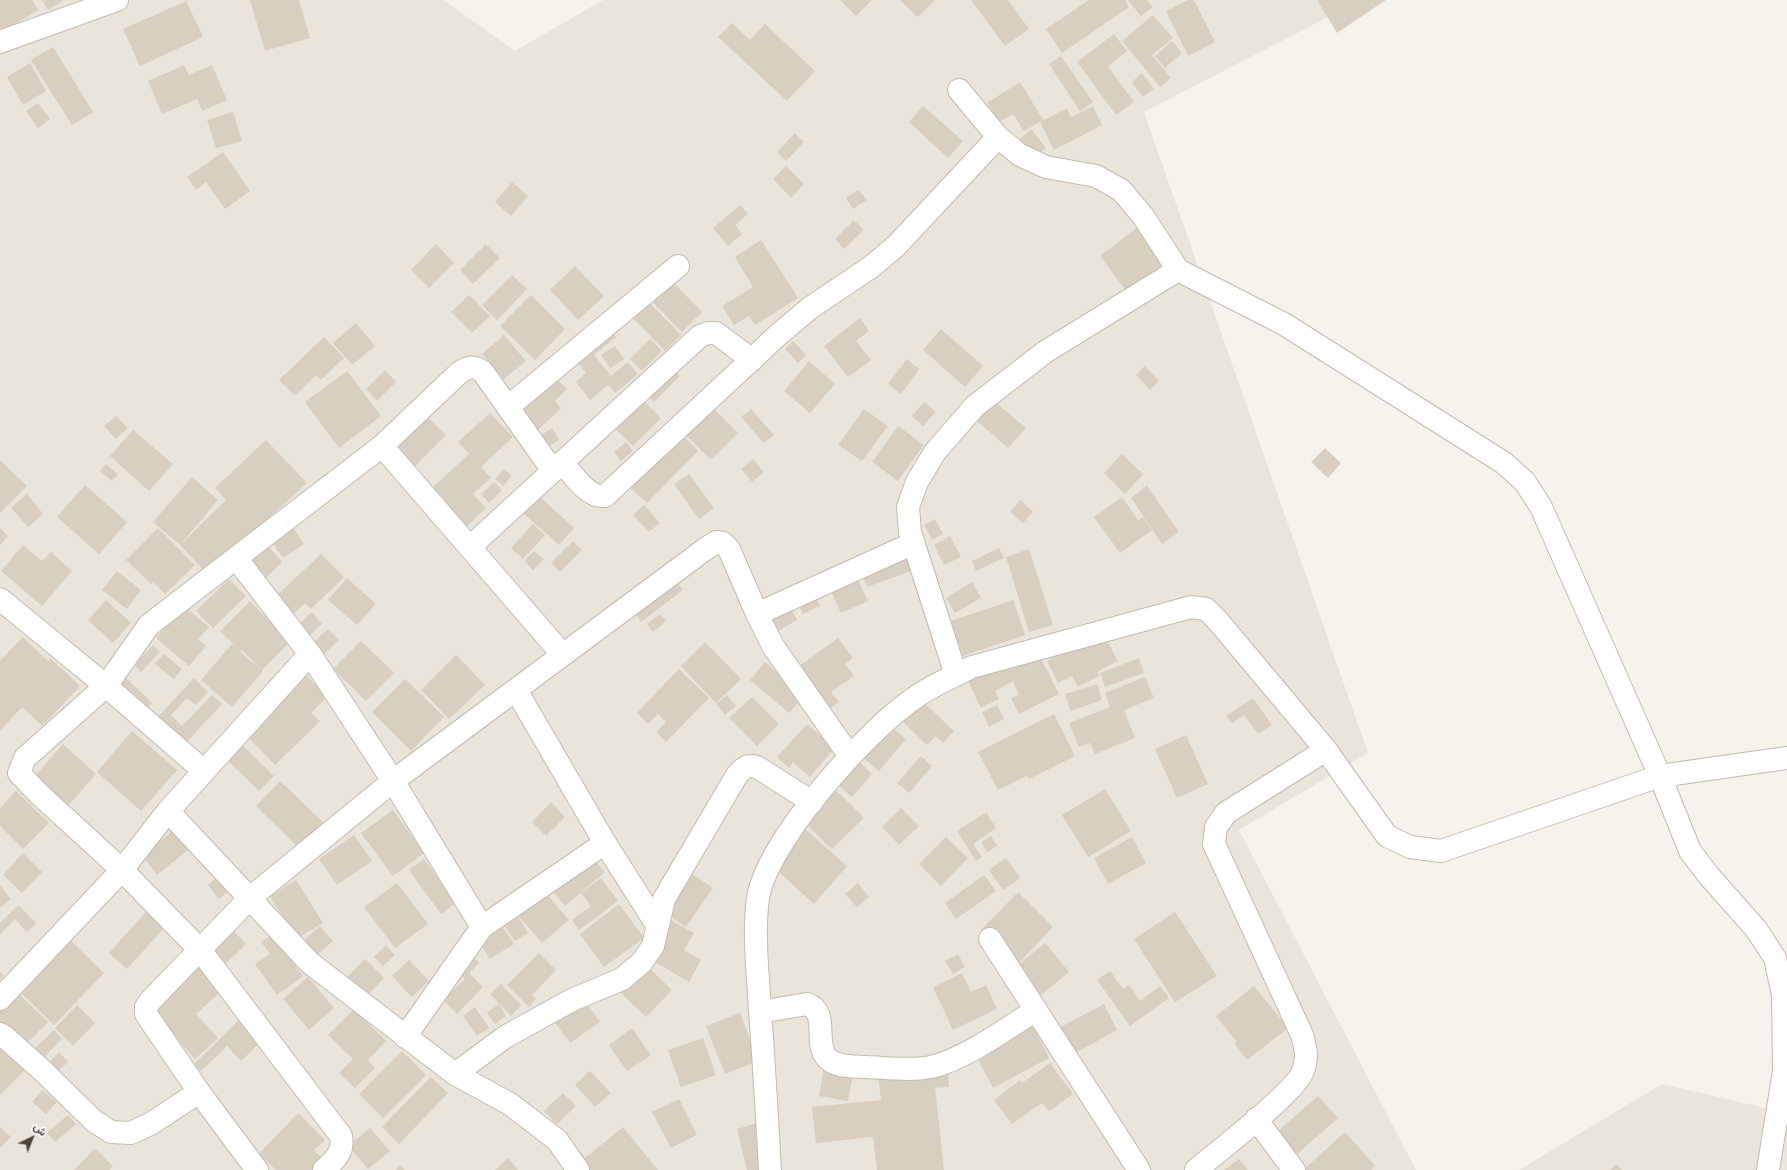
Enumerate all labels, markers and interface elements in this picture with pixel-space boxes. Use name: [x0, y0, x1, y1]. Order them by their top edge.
north arrow: [12, 1118, 52, 1158]
text: ش: [30, 1119, 50, 1140]

